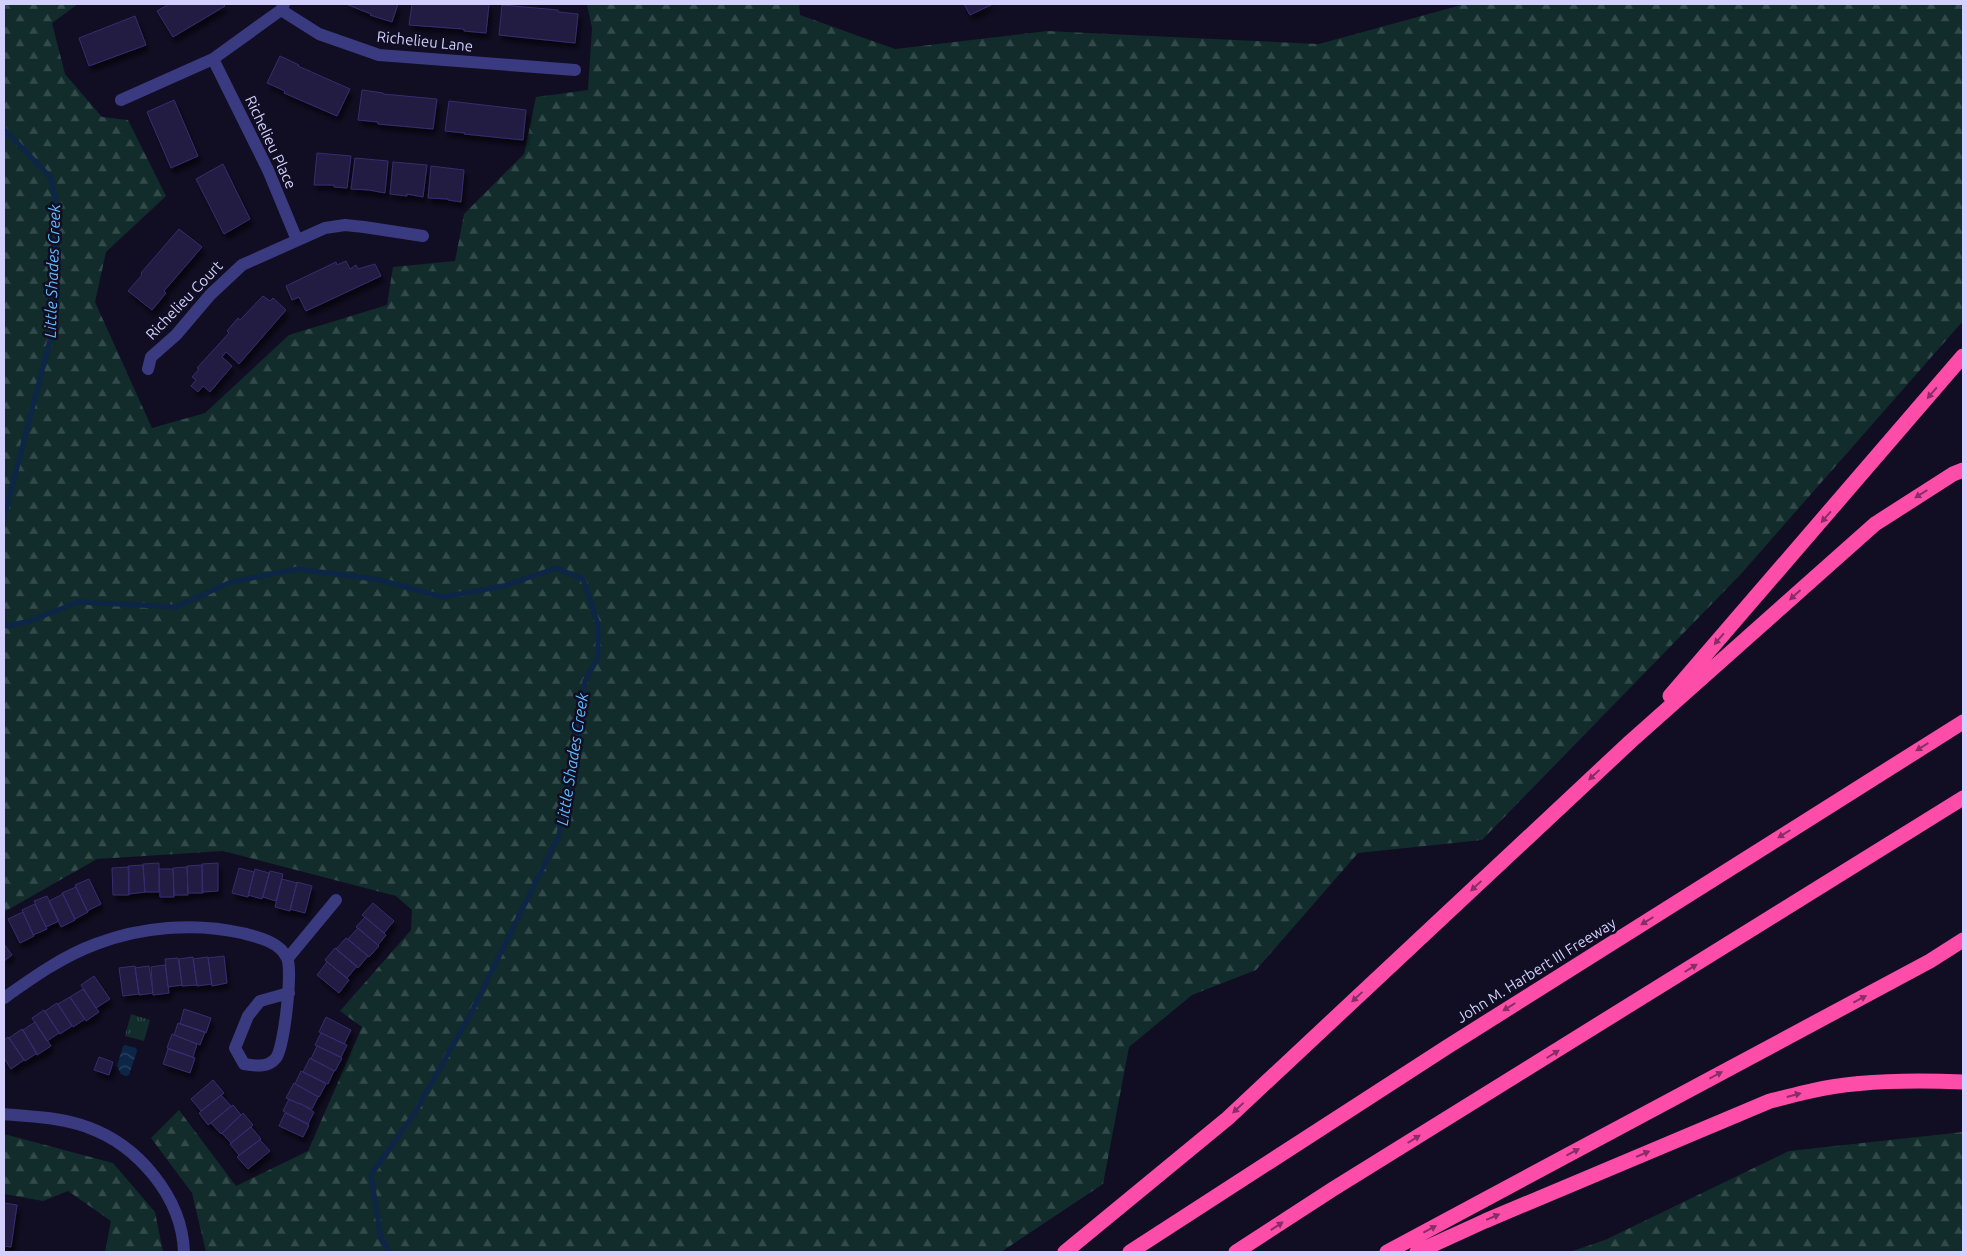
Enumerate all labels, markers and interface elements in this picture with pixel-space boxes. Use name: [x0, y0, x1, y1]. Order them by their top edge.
street label: Richelieu Lane: [376, 27, 474, 55]
street label: Richelieu Place: [242, 93, 300, 191]
water label: Little Shades Creek: [41, 203, 63, 338]
street label: Richelieu Court: [142, 257, 226, 343]
one-way arrow: [1926, 387, 1937, 400]
one-way arrow: [1915, 490, 1928, 499]
one-way arrow: [1820, 510, 1831, 523]
one-way arrow: [1788, 590, 1801, 601]
one-way arrow: [1713, 633, 1725, 645]
water label: Little Shades Creek: [553, 691, 591, 827]
one-way arrow: [1915, 742, 1928, 752]
one-way arrow: [1589, 769, 1601, 781]
one-way arrow: [1778, 829, 1791, 839]
one-way arrow: [1470, 880, 1482, 892]
street label: John M. Harbert III Freeway: [1453, 914, 1619, 1026]
one-way arrow: [1640, 916, 1653, 925]
one-way arrow: [1684, 964, 1697, 973]
one-way arrow: [1351, 991, 1363, 1003]
one-way arrow: [1853, 994, 1866, 1003]
one-way arrow: [1503, 1003, 1516, 1012]
one-way arrow: [1546, 1049, 1559, 1058]
one-way arrow: [1710, 1071, 1723, 1080]
one-way arrow: [1787, 1091, 1802, 1099]
one-way arrow: [1233, 1102, 1245, 1114]
one-way arrow: [1408, 1135, 1421, 1144]
one-way arrow: [1566, 1148, 1580, 1156]
one-way arrow: [1636, 1149, 1650, 1157]
one-way arrow: [1486, 1213, 1500, 1221]
one-way arrow: [1270, 1221, 1283, 1231]
one-way arrow: [1423, 1225, 1437, 1233]

